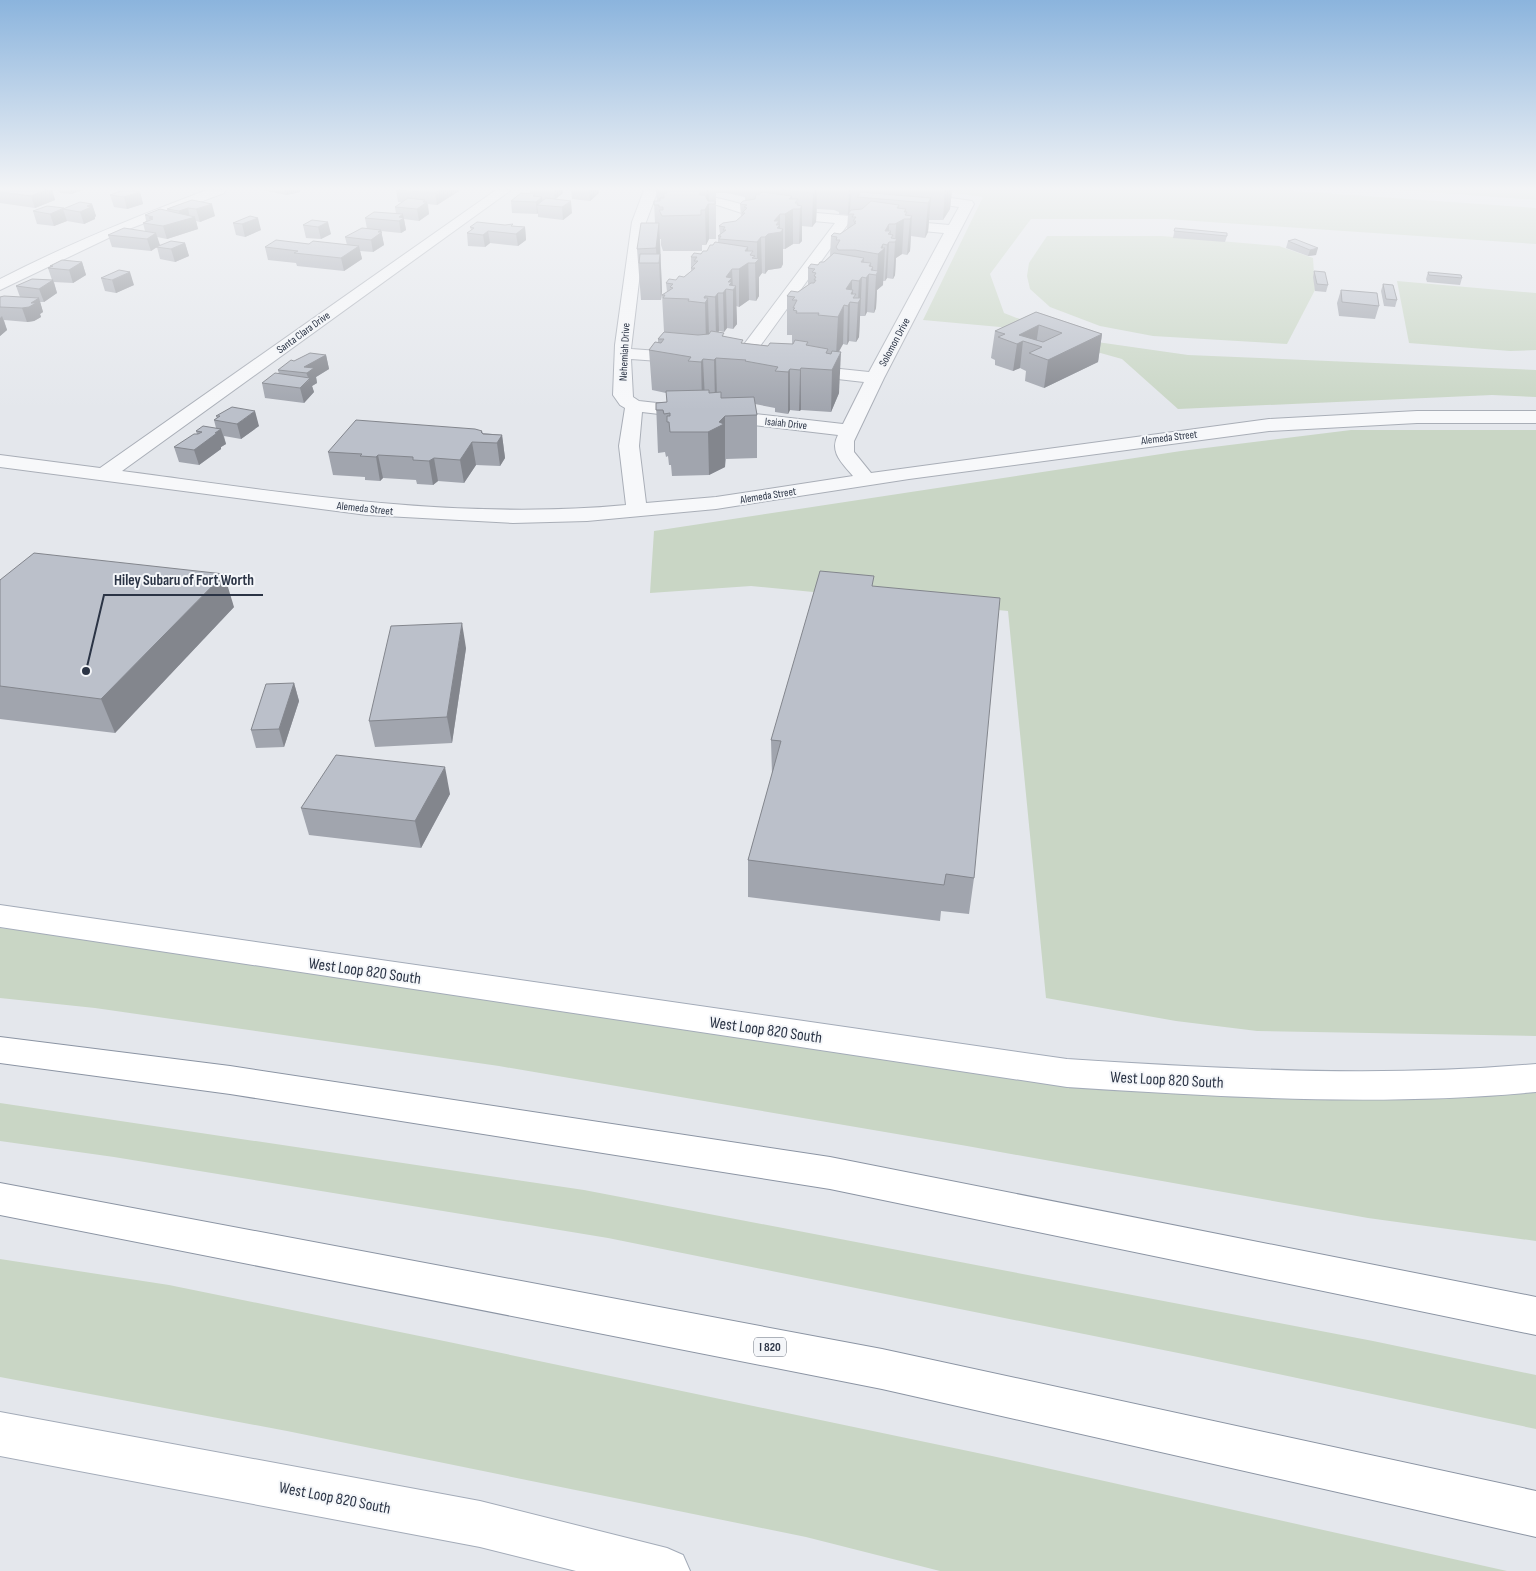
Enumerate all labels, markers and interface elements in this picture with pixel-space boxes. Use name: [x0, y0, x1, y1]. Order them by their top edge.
street label: Santa Clara Drive: [274, 309, 333, 356]
street label: Solomon Drive: [876, 316, 913, 369]
street label: Nehemiah Drive: [616, 323, 633, 381]
street label: Isaiah Drive: [764, 415, 808, 432]
street label: Alemeda Street: [1139, 428, 1199, 448]
street label: Alemeda Street: [738, 485, 798, 506]
street label: Alemeda Street: [335, 499, 394, 518]
callout: Hiley Subaru of Fort Worth: [104, 565, 263, 595]
text: Hiley Subaru of Fort Worth: [114, 571, 254, 590]
street label: West Loop 820 South: [307, 954, 422, 989]
street label: West Loop 820 South: [708, 1013, 823, 1048]
street label: West Loop 820 South: [1110, 1068, 1224, 1093]
road number: I 820: [754, 1338, 786, 1356]
street label: West Loop 820 South: [277, 1478, 392, 1519]

